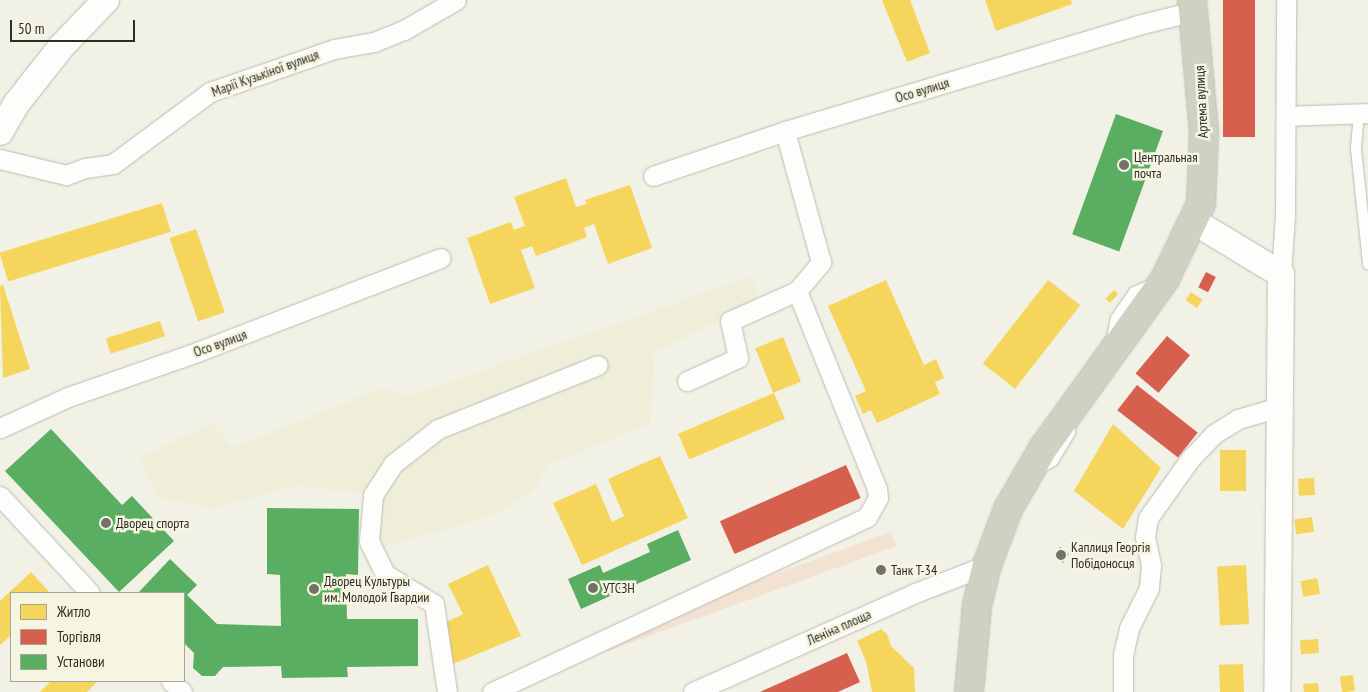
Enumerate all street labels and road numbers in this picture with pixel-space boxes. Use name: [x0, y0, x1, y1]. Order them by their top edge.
street label: Марії Кузькіної вулиця: [209, 46, 321, 100]
street label: Артема вулиця: [1191, 65, 1211, 139]
street label: Осо вулиця: [893, 74, 951, 106]
street label: Осо вулиця: [191, 326, 249, 360]
street label: Леніна площа: [804, 605, 874, 649]

